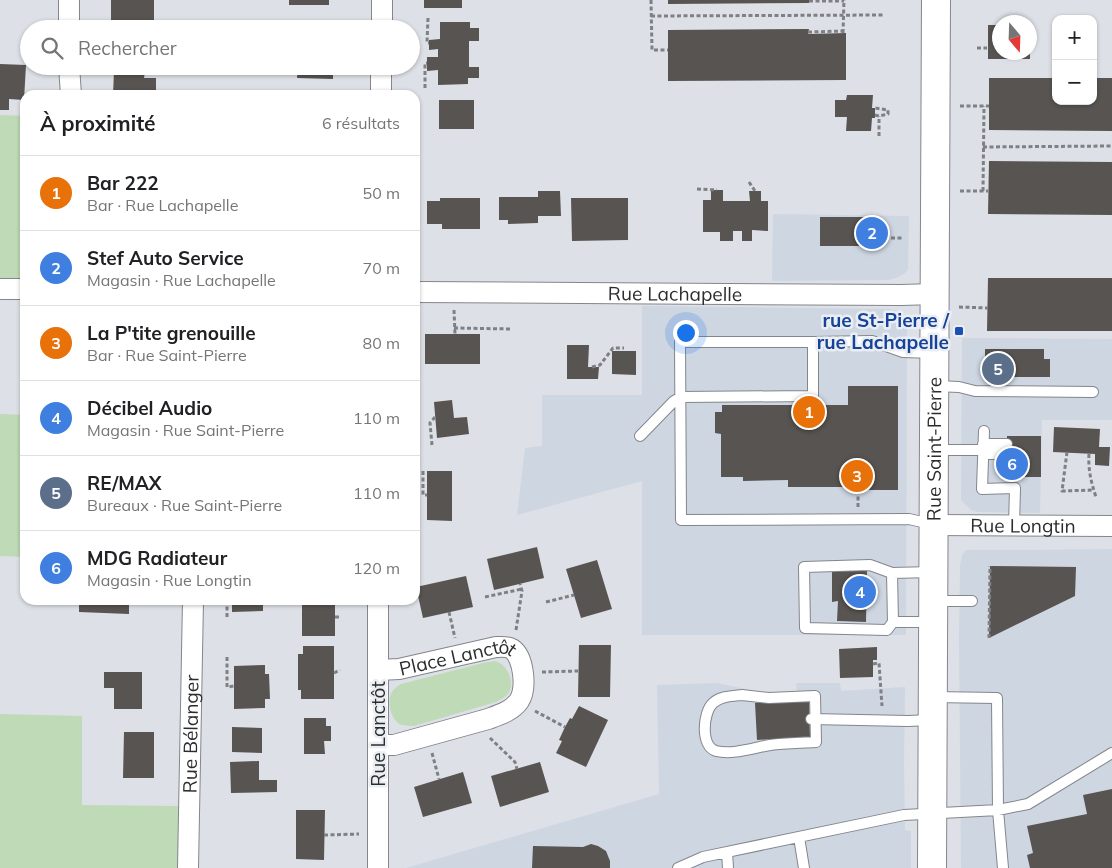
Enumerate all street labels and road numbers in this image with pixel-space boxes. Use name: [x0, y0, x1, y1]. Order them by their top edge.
street label: Rue Lachapelle: [608, 281, 742, 306]
street label: Rue Saint-Pierre: [922, 377, 946, 521]
street label: Rue Longtin: [970, 513, 1076, 538]
street label: Place Lanctôt: [397, 635, 522, 681]
street label: Rue Bélanger: [177, 674, 204, 793]
street label: Rue Lanctôt: [366, 681, 390, 787]

